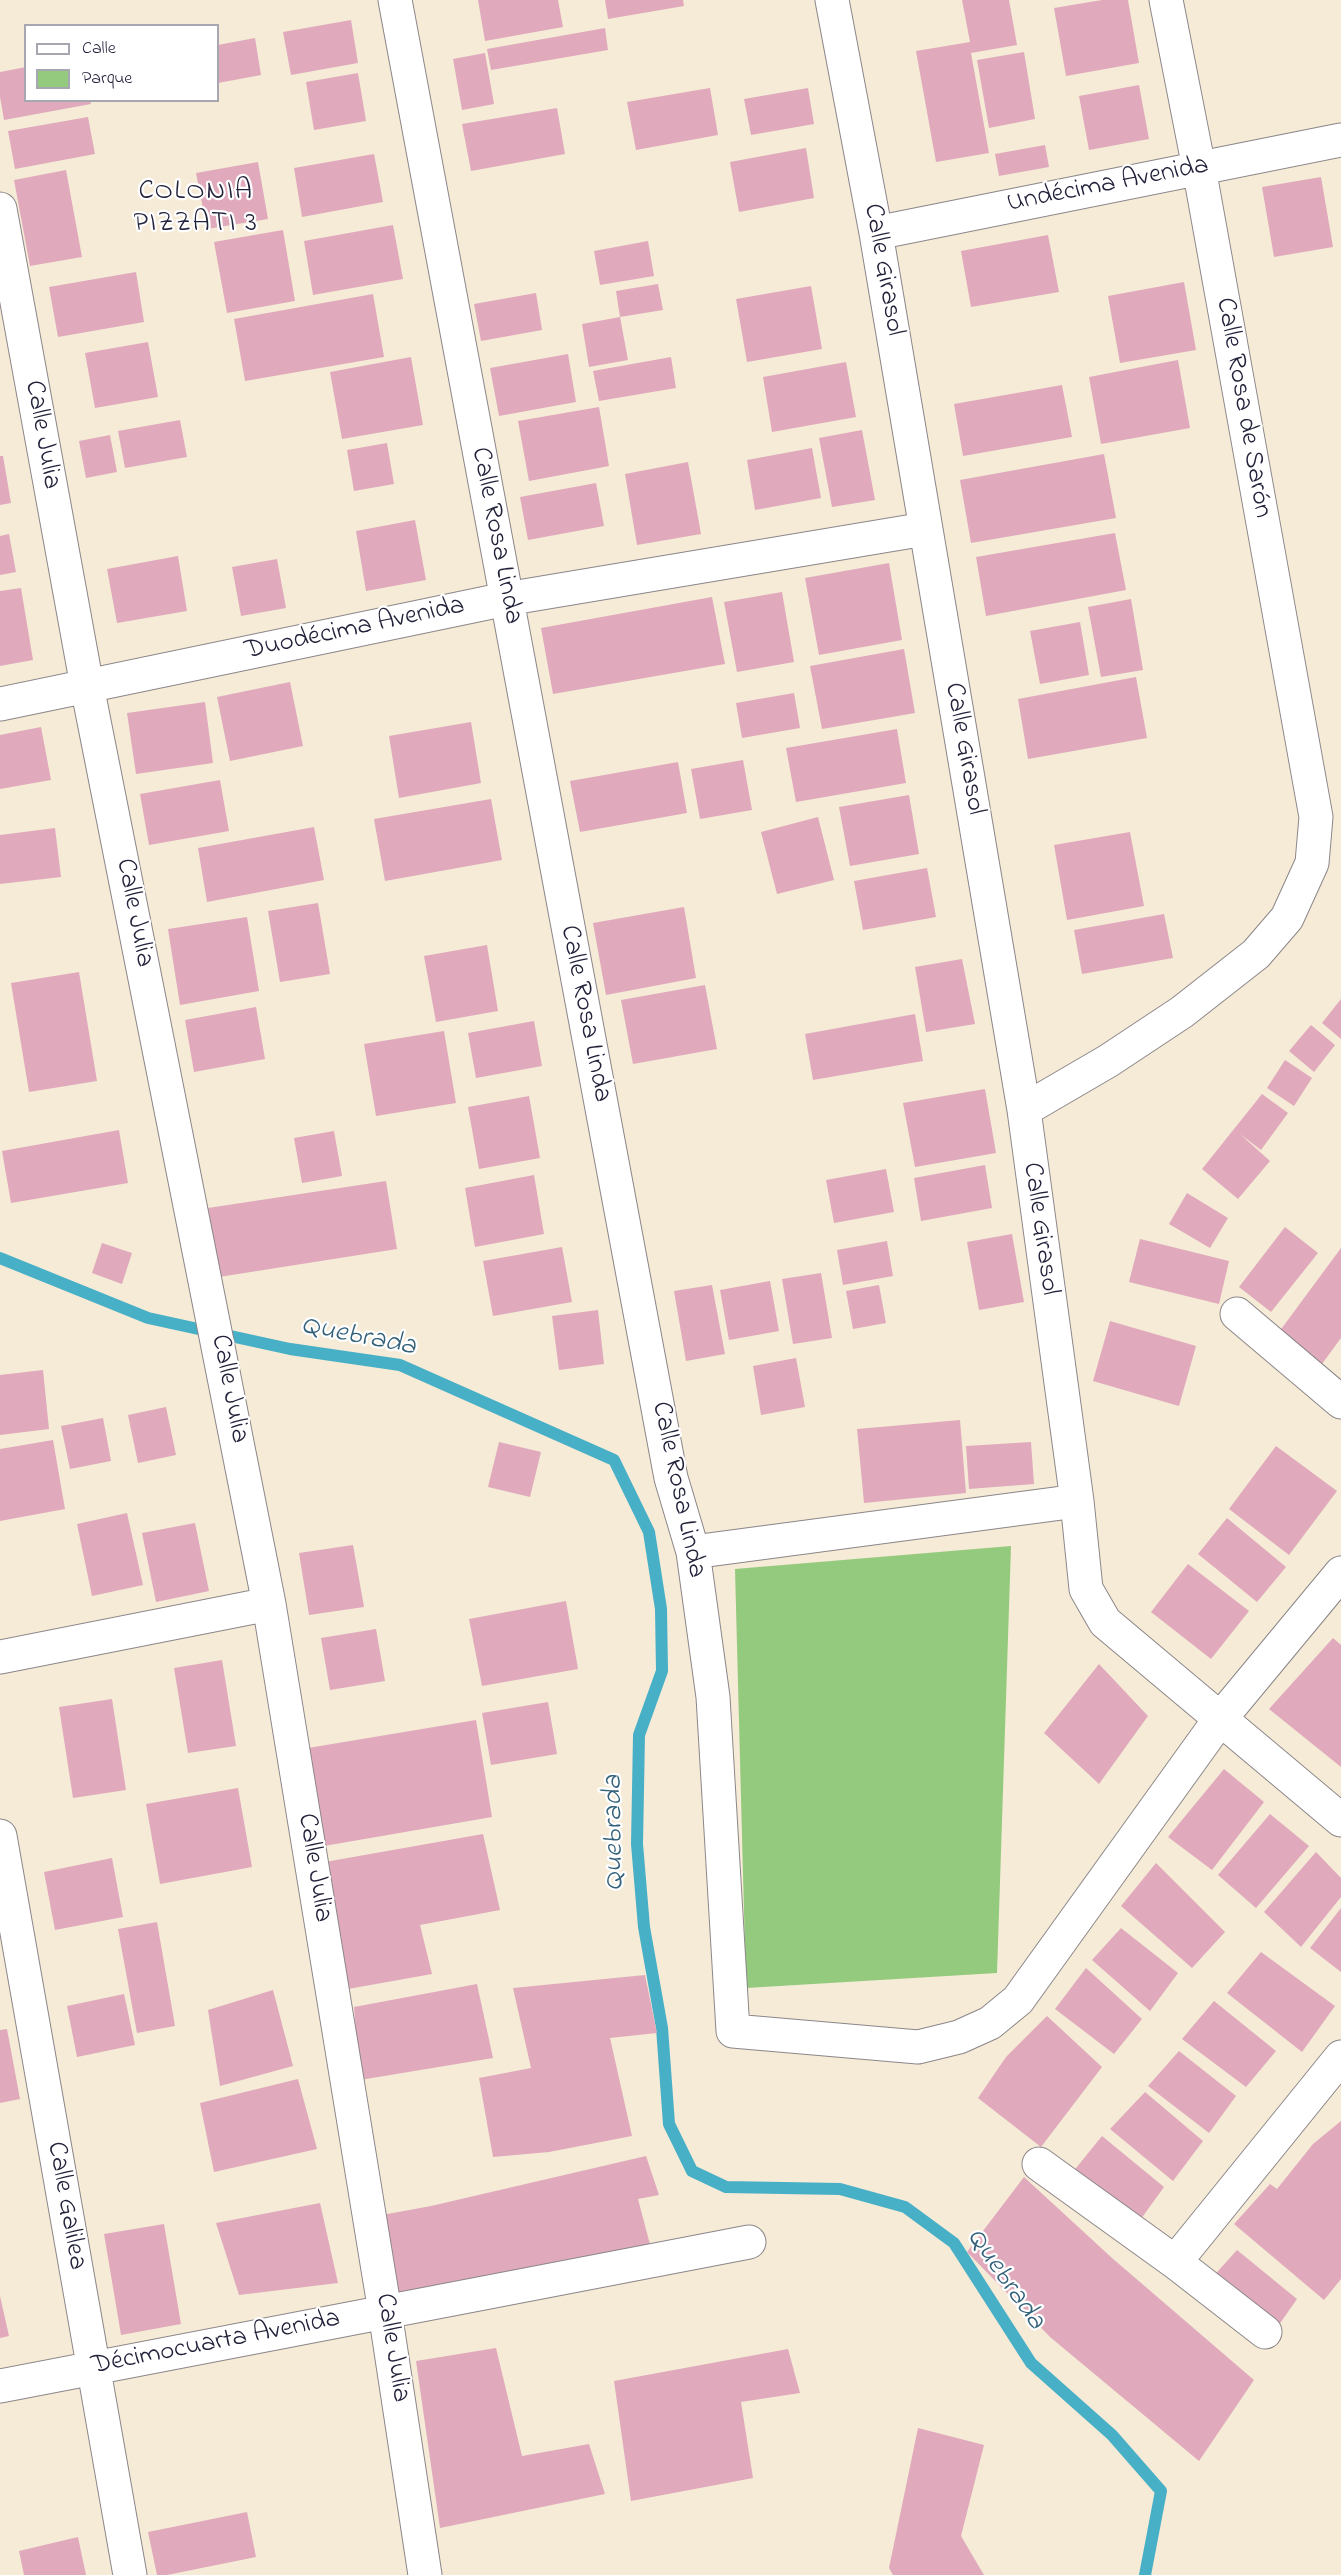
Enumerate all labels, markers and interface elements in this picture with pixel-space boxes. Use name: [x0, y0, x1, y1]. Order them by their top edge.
legend: [24, 24, 219, 102]
text: Calle: [82, 36, 116, 62]
text: Parque: [82, 66, 132, 92]
street label: Undécima Avenida: [1004, 151, 1212, 221]
district label: COLONIA PIZZATI 3: [134, 176, 258, 242]
street label: Calle Girasol: [854, 201, 910, 339]
street label: Calle Rosa de Sarón: [1207, 295, 1277, 521]
street label: Calle Julia: [16, 378, 66, 492]
street label: Calle Rosa Linda: [462, 445, 528, 627]
street label: Duodécima Avenida: [242, 591, 468, 669]
street label: Calle Girasol: [935, 680, 991, 818]
street label: Calle Julia: [107, 856, 159, 970]
street label: Calle Rosa Linda: [551, 923, 617, 1105]
street label: Calle Girasol: [1014, 1161, 1064, 1297]
water label: Quebrada: [298, 1310, 418, 1366]
street label: Calle Julia: [202, 1332, 254, 1446]
street label: Calle Rosa Linda: [643, 1399, 711, 1581]
water label: Quebrada: [598, 1775, 634, 1891]
street label: Calle Julia: [288, 1811, 338, 1925]
street label: Calle Galilea: [38, 2139, 92, 2273]
water label: Quebrada: [957, 2223, 1051, 2337]
street label: Calle Julia: [366, 2291, 416, 2405]
street label: Décimocuarta Avenida: [89, 2304, 343, 2384]

